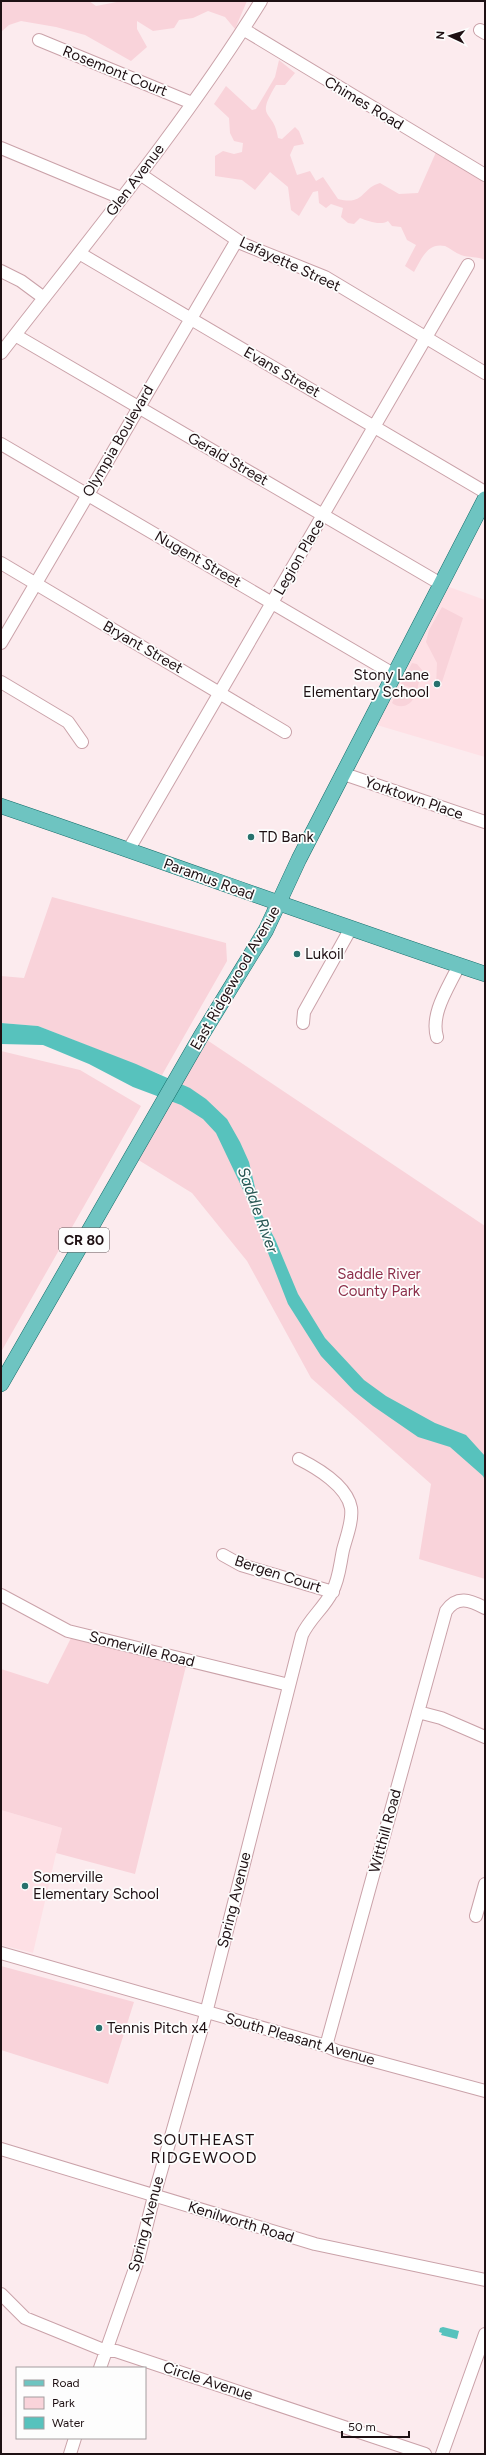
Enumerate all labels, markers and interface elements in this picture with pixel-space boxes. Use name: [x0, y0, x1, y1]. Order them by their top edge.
north arrow: [430, 16, 470, 56]
text: N: [434, 31, 447, 40]
street label: Rosemont Court: [60, 42, 170, 100]
street label: Chimes Road: [321, 72, 407, 134]
street label: Glen Avenue: [102, 140, 168, 220]
street label: Lafayette Street: [237, 233, 344, 295]
street label: Evans Street: [241, 343, 324, 401]
street label: Olympia Boulevard: [79, 382, 157, 500]
street label: Gerald Street: [184, 429, 272, 489]
street label: Legion Place: [270, 516, 328, 598]
street label: Nugent Street: [152, 527, 245, 591]
street label: Bryant Street: [100, 617, 186, 677]
place label: Stony Lane Elementary School: [303, 666, 429, 701]
marker: Stony Lane Elementary School: [432, 679, 442, 689]
street label: Yorktown Place: [362, 773, 466, 823]
place label: TD Bank: [259, 828, 314, 846]
marker: TD Bank: [246, 832, 256, 842]
street label: Paramus Road: [161, 854, 257, 904]
street label: East Ridgewood Avenue: [186, 903, 284, 1053]
place label: Lukoil: [305, 945, 344, 963]
marker: Lukoil: [292, 949, 302, 959]
water label: Saddle River: [234, 1164, 283, 1256]
road number: CR 80: [59, 1228, 109, 1252]
park label: Saddle River County Park: [337, 1265, 421, 1300]
street label: Bergen Court: [232, 1552, 324, 1597]
street label: Somerville Road: [87, 1627, 197, 1671]
street label: Witthill Road: [365, 1787, 405, 1875]
street label: Spring Avenue: [213, 1850, 255, 1950]
place label: Somerville Elementary School: [33, 1868, 159, 1903]
marker: Somerville Elementary School: [20, 1881, 30, 1891]
street label: South Pleasant Avenue: [223, 2009, 377, 2069]
place label: Tennis Pitch x4: [107, 2019, 208, 2037]
marker: Tennis Pitch x4: [94, 2023, 104, 2033]
district label: SOUTHEAST RIDGEWOOD: [150, 2130, 258, 2167]
street label: Spring Avenue: [125, 2174, 167, 2274]
street label: Kenilworth Road: [186, 2197, 296, 2247]
street label: Circle Avenue: [161, 2358, 255, 2404]
legend: [16, 2367, 146, 2439]
text: Road: [52, 2376, 80, 2390]
text: Park: [52, 2396, 75, 2410]
scale bar: [342, 2413, 409, 2439]
text: Water: [52, 2416, 84, 2430]
text: 50 m: [348, 2420, 376, 2434]

